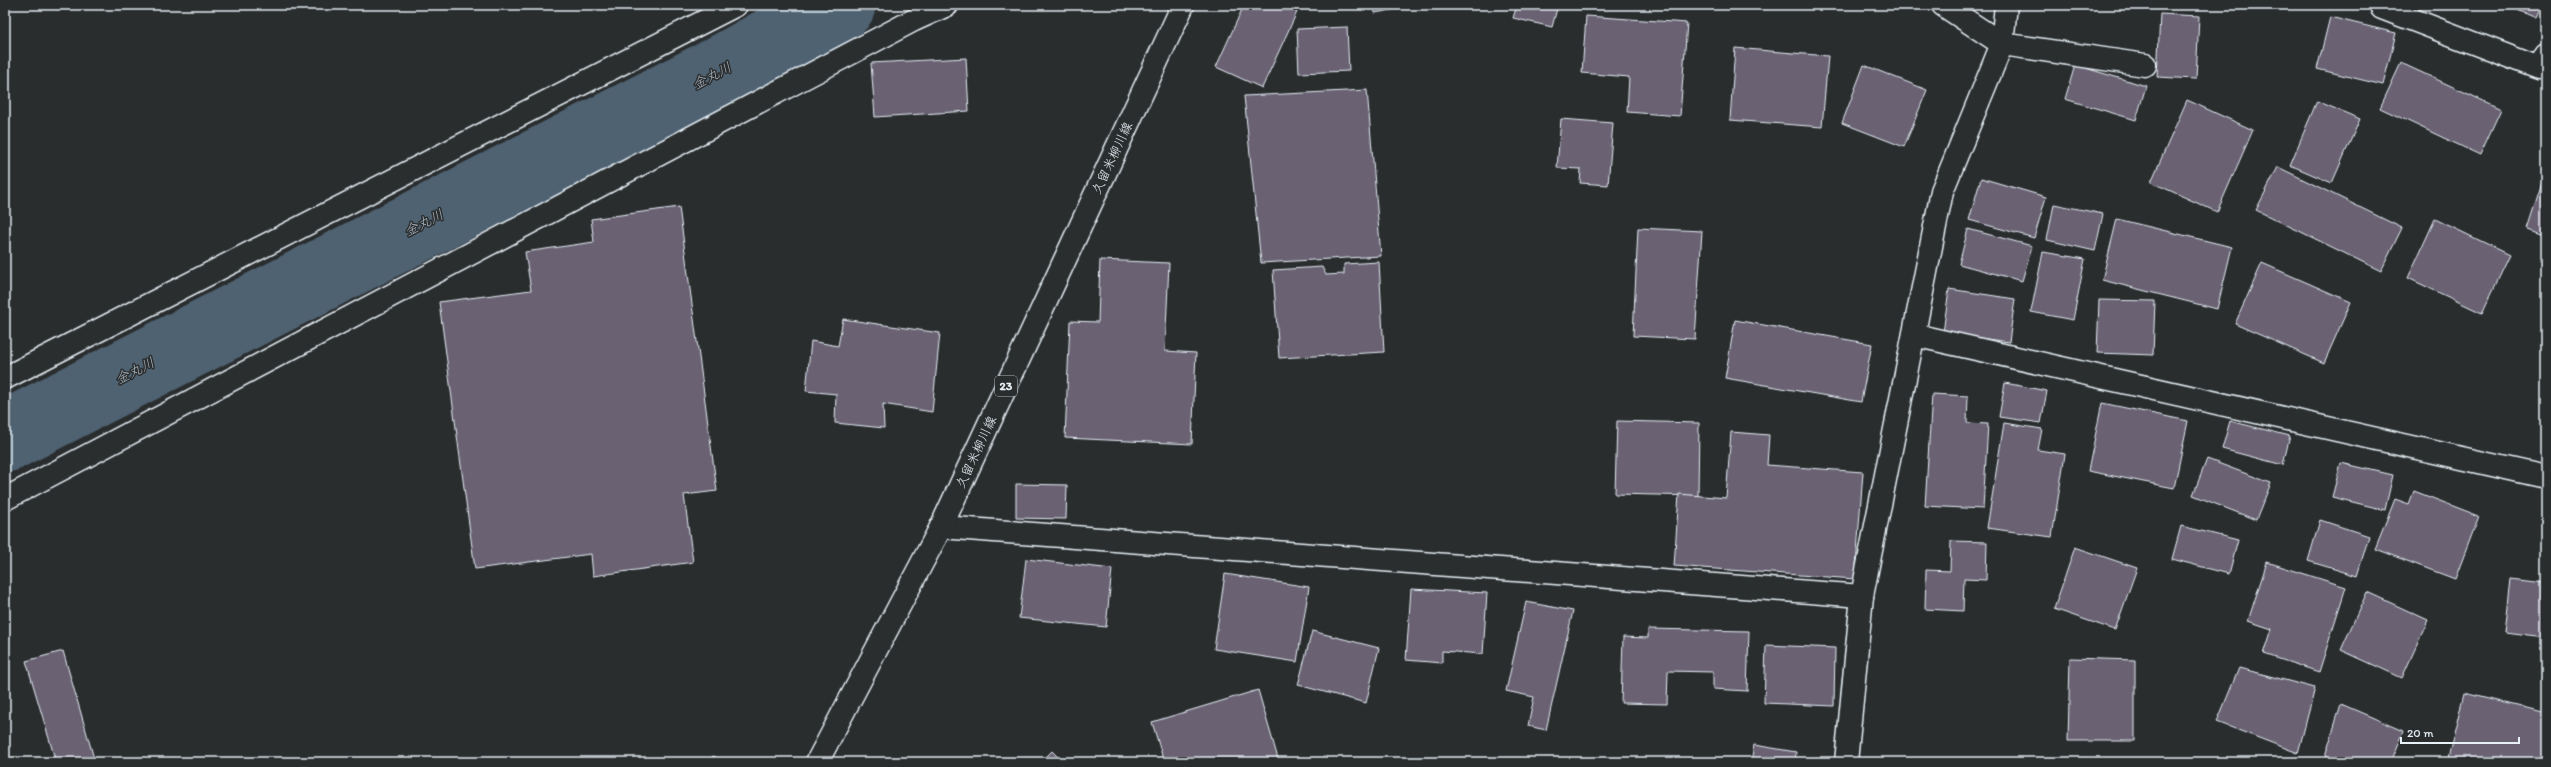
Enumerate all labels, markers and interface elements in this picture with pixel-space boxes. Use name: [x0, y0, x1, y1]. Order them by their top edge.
water label: 金丸川: [689, 59, 735, 93]
street label: 久留米柳川線: [1089, 119, 1136, 197]
water label: 金丸川: [401, 206, 447, 240]
water label: 金丸川: [112, 354, 158, 388]
road number: 23: [995, 376, 1017, 396]
street label: 久留米柳川線: [953, 413, 1000, 491]
scale bar: [2401, 719, 2519, 745]
text: 20 m: [2407, 726, 2434, 740]

